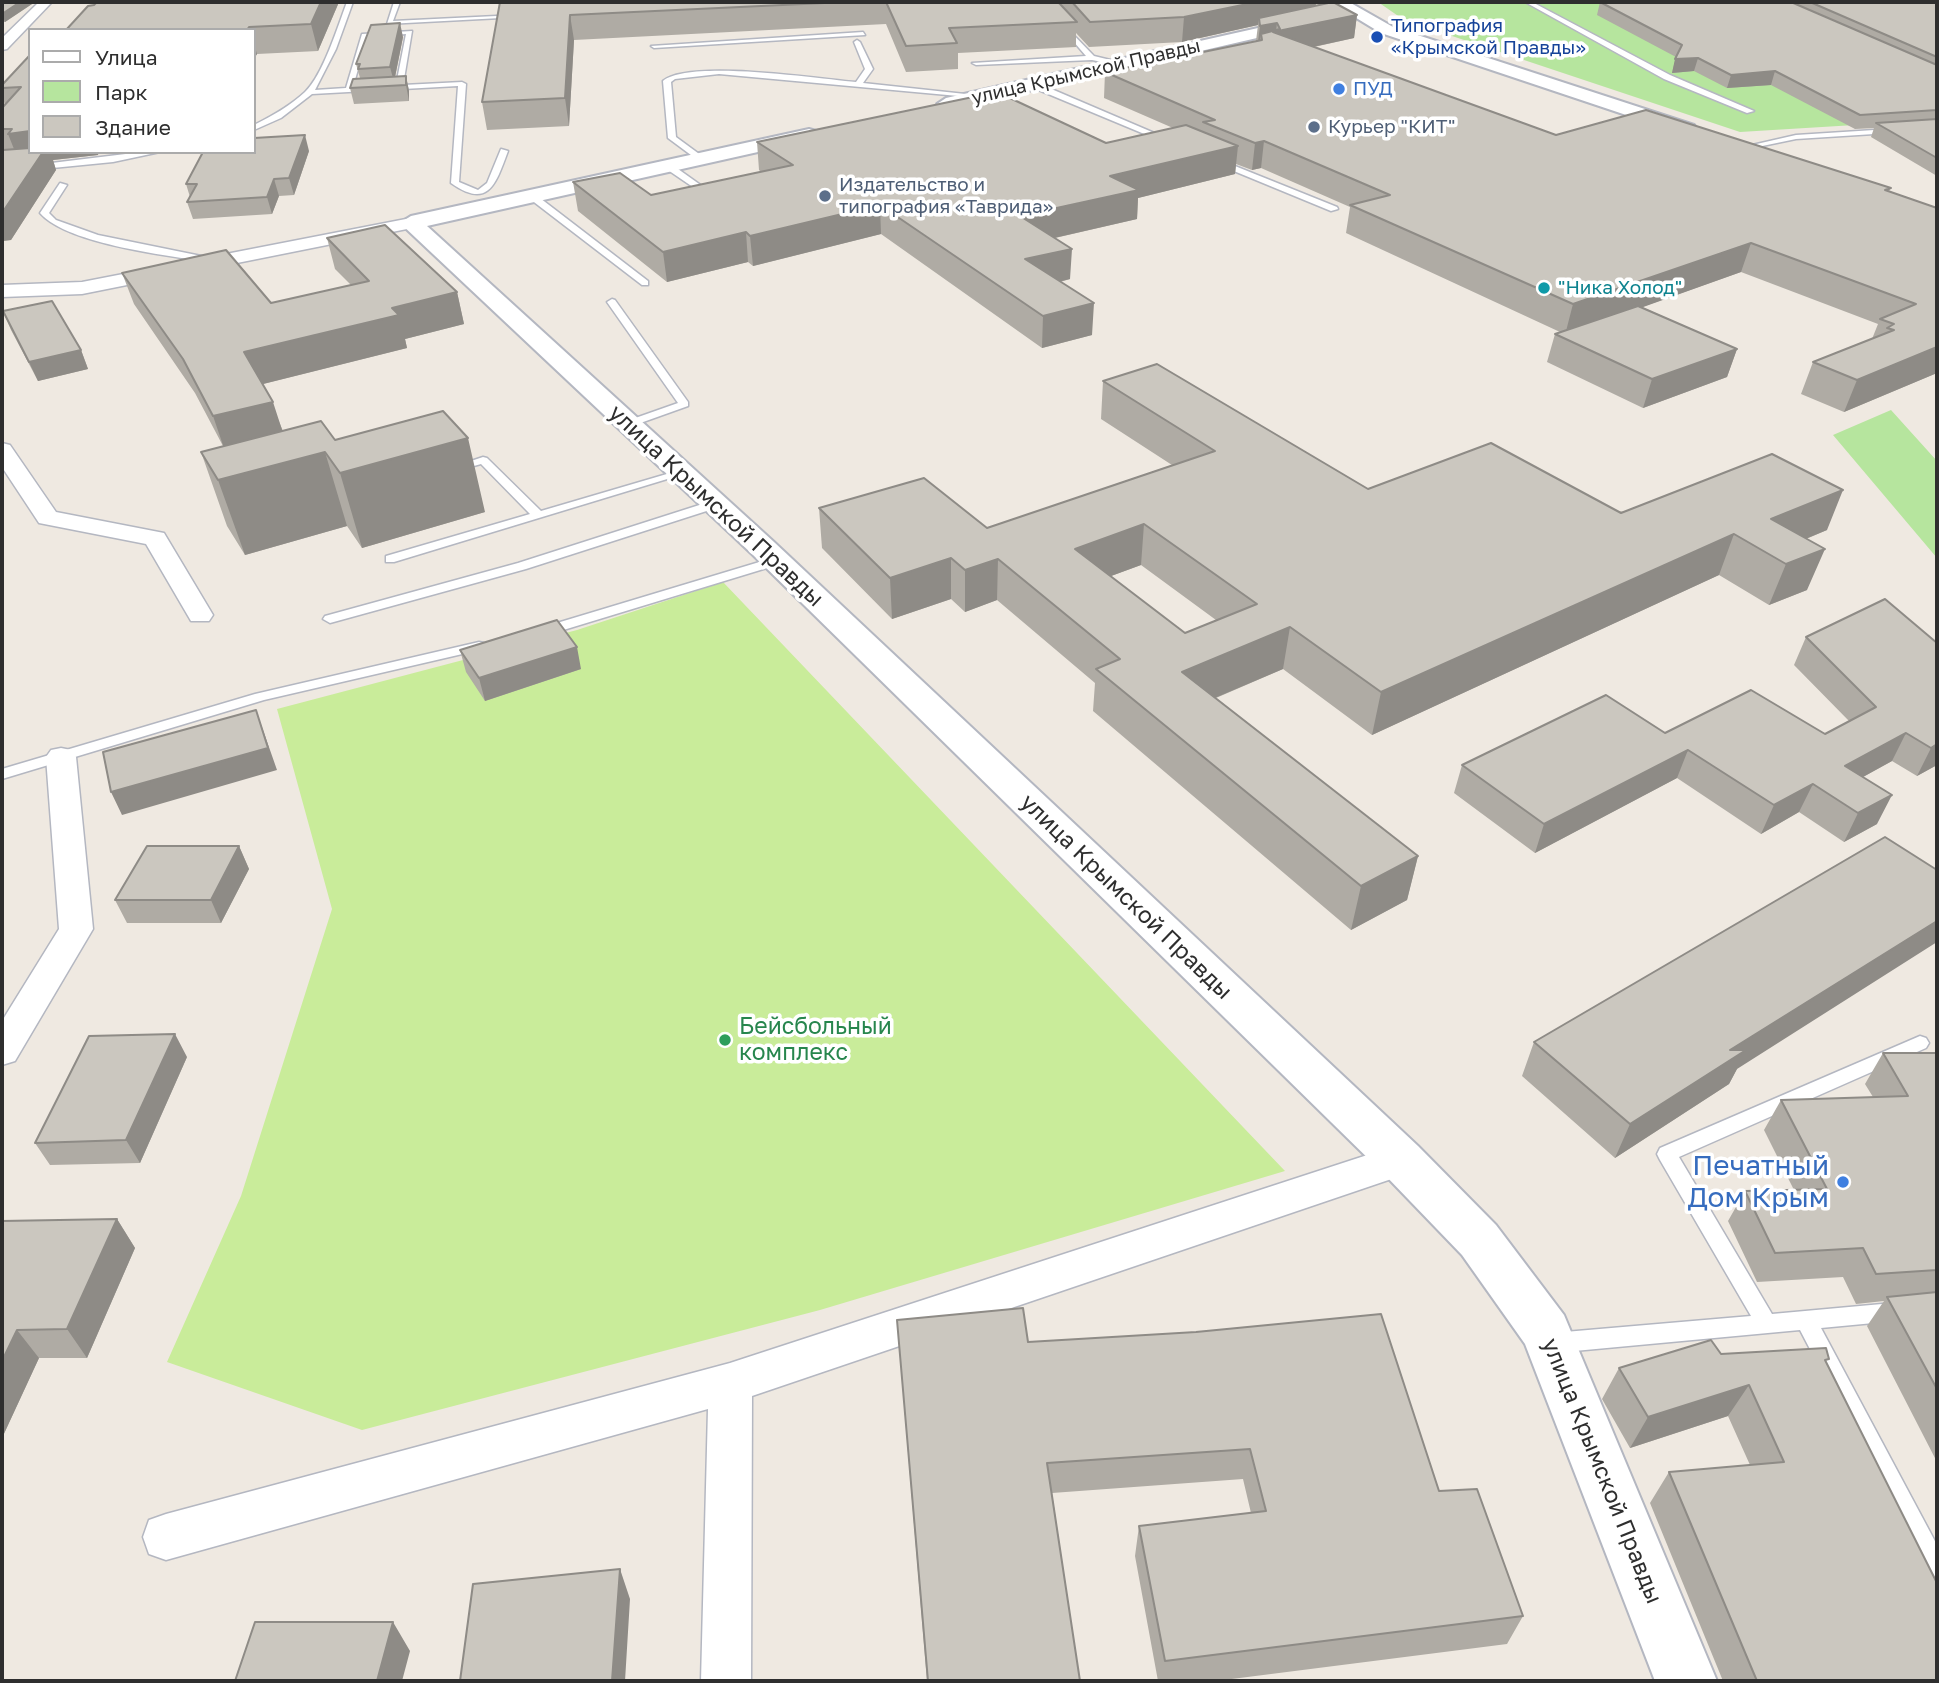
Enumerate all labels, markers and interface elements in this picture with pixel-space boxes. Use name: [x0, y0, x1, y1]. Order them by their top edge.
place label: Типография «Крымской Правды»: [1391, 15, 1586, 59]
legend: [28, 28, 256, 154]
marker: Типография «Крымской Правды»: [1369, 29, 1385, 45]
street label: улица Крымской Правды: [969, 35, 1203, 109]
text: Улица: [95, 44, 158, 70]
place label: ПУД: [1353, 78, 1393, 100]
text: Парк: [95, 79, 148, 105]
marker: ПУД: [1331, 81, 1347, 97]
text: Здание: [95, 114, 171, 140]
place label: Курьер "КИТ": [1328, 116, 1455, 138]
marker: Курьер "КИТ": [1306, 119, 1322, 135]
place label: Издательство и типография «Таврида»: [839, 174, 1053, 218]
marker: Издательство и типография «Таврида»: [817, 188, 833, 204]
place label: "Ника Холод": [1558, 277, 1682, 299]
marker: "Ника Холод": [1536, 280, 1552, 296]
street label: улица Крымской Правды: [603, 399, 829, 613]
street label: улица Крымской Правды: [1014, 789, 1238, 1005]
place label: Бейсбольный комплекс: [739, 1013, 892, 1067]
marker: Бейсбольный комплекс: [717, 1032, 733, 1048]
place label: Печатный Дом Крым: [1687, 1149, 1829, 1215]
marker: Печатный Дом Крым: [1835, 1174, 1851, 1190]
street label: улица Крымской Правды: [1536, 1334, 1668, 1608]

